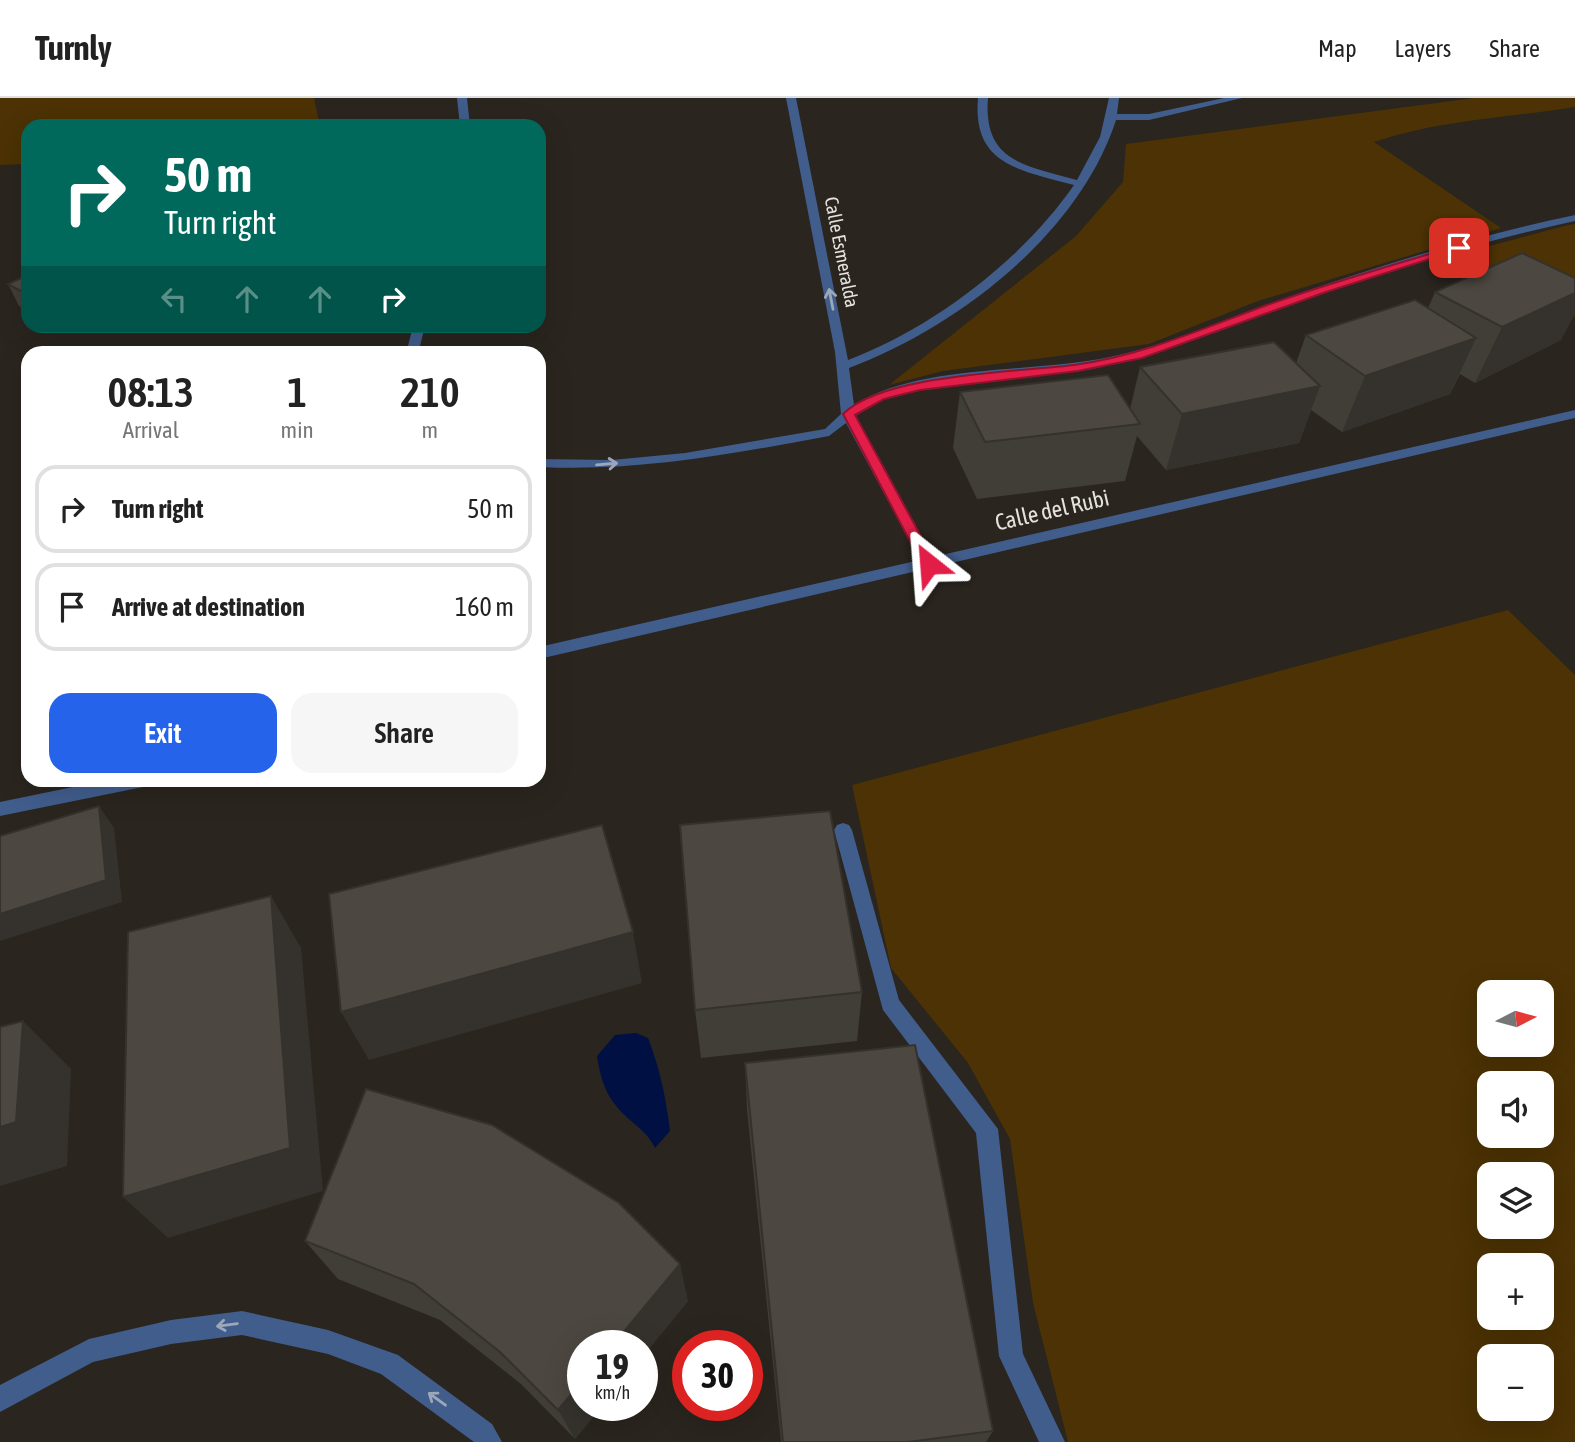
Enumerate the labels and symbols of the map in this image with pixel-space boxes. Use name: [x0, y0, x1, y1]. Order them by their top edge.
street label: Calle Esmeralda: [820, 195, 864, 309]
pin: [1429, 218, 1489, 278]
one-way arrow: [824, 288, 837, 311]
one-way arrow: [595, 457, 618, 470]
street label: Calle del Rubi: [993, 484, 1111, 536]
position arrow: [892, 527, 966, 601]
north arrow: [1477, 980, 1554, 1057]
one-way arrow: [216, 1318, 239, 1331]
speed limit sign: 30: [672, 1330, 763, 1421]
one-way arrow: [428, 1392, 447, 1406]

